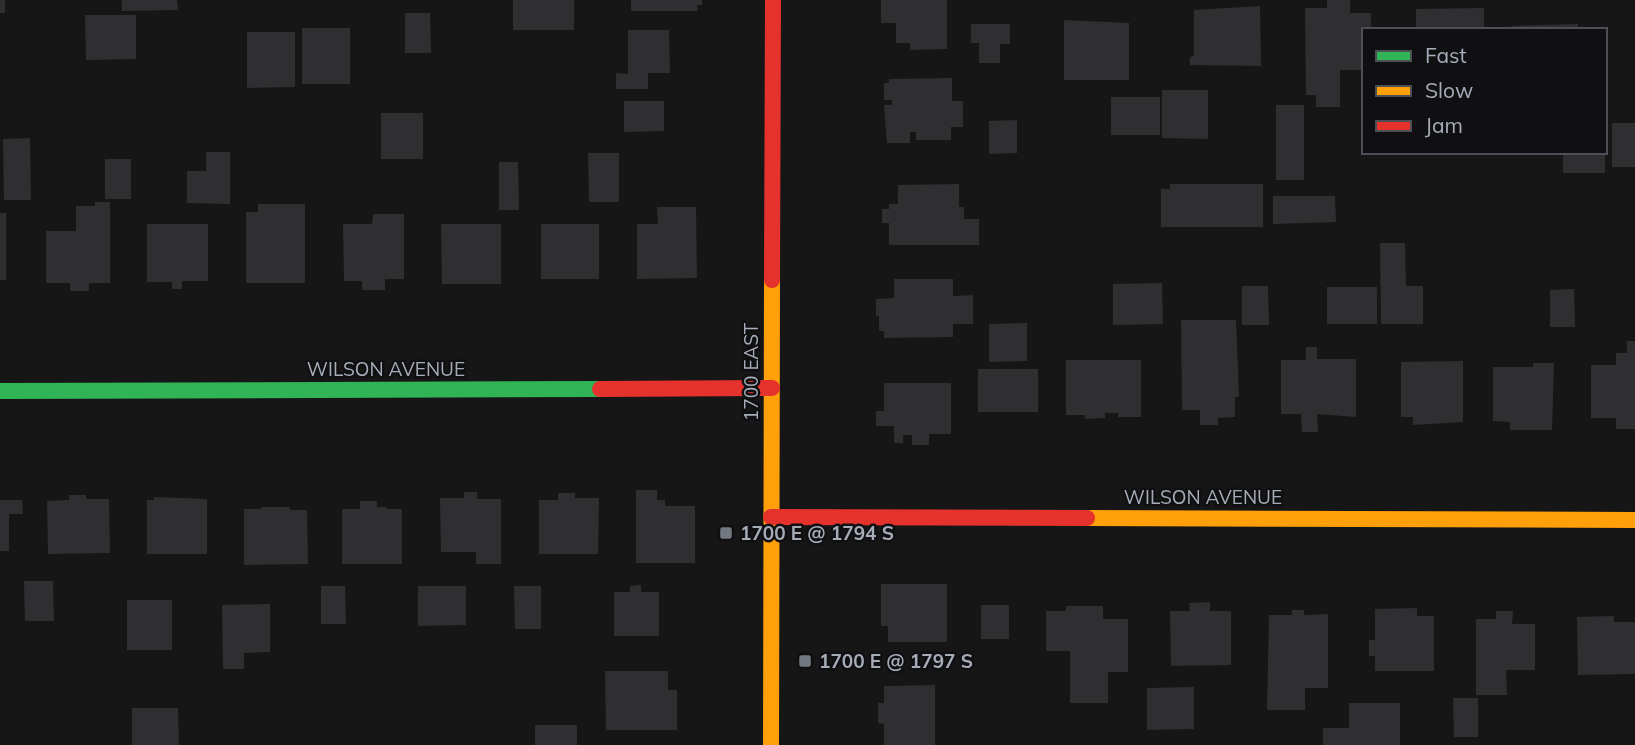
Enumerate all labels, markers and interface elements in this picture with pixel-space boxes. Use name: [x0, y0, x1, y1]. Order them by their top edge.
legend: [1362, 28, 1607, 154]
text: Fast: [1425, 42, 1467, 68]
text: Slow: [1425, 77, 1473, 103]
text: Jam: [1425, 112, 1463, 138]
street label: 1700 EAST: [739, 322, 763, 421]
street label: WILSON AVENUE: [307, 357, 465, 381]
street label: WILSON AVENUE: [1124, 485, 1282, 509]
place label: 1700 E @ 1794 S: [740, 521, 894, 545]
marker: 1700 E @ 1794 S: [718, 525, 734, 541]
place label: 1700 E @ 1797 S: [819, 649, 973, 673]
marker: 1700 E @ 1797 S: [797, 653, 813, 669]

